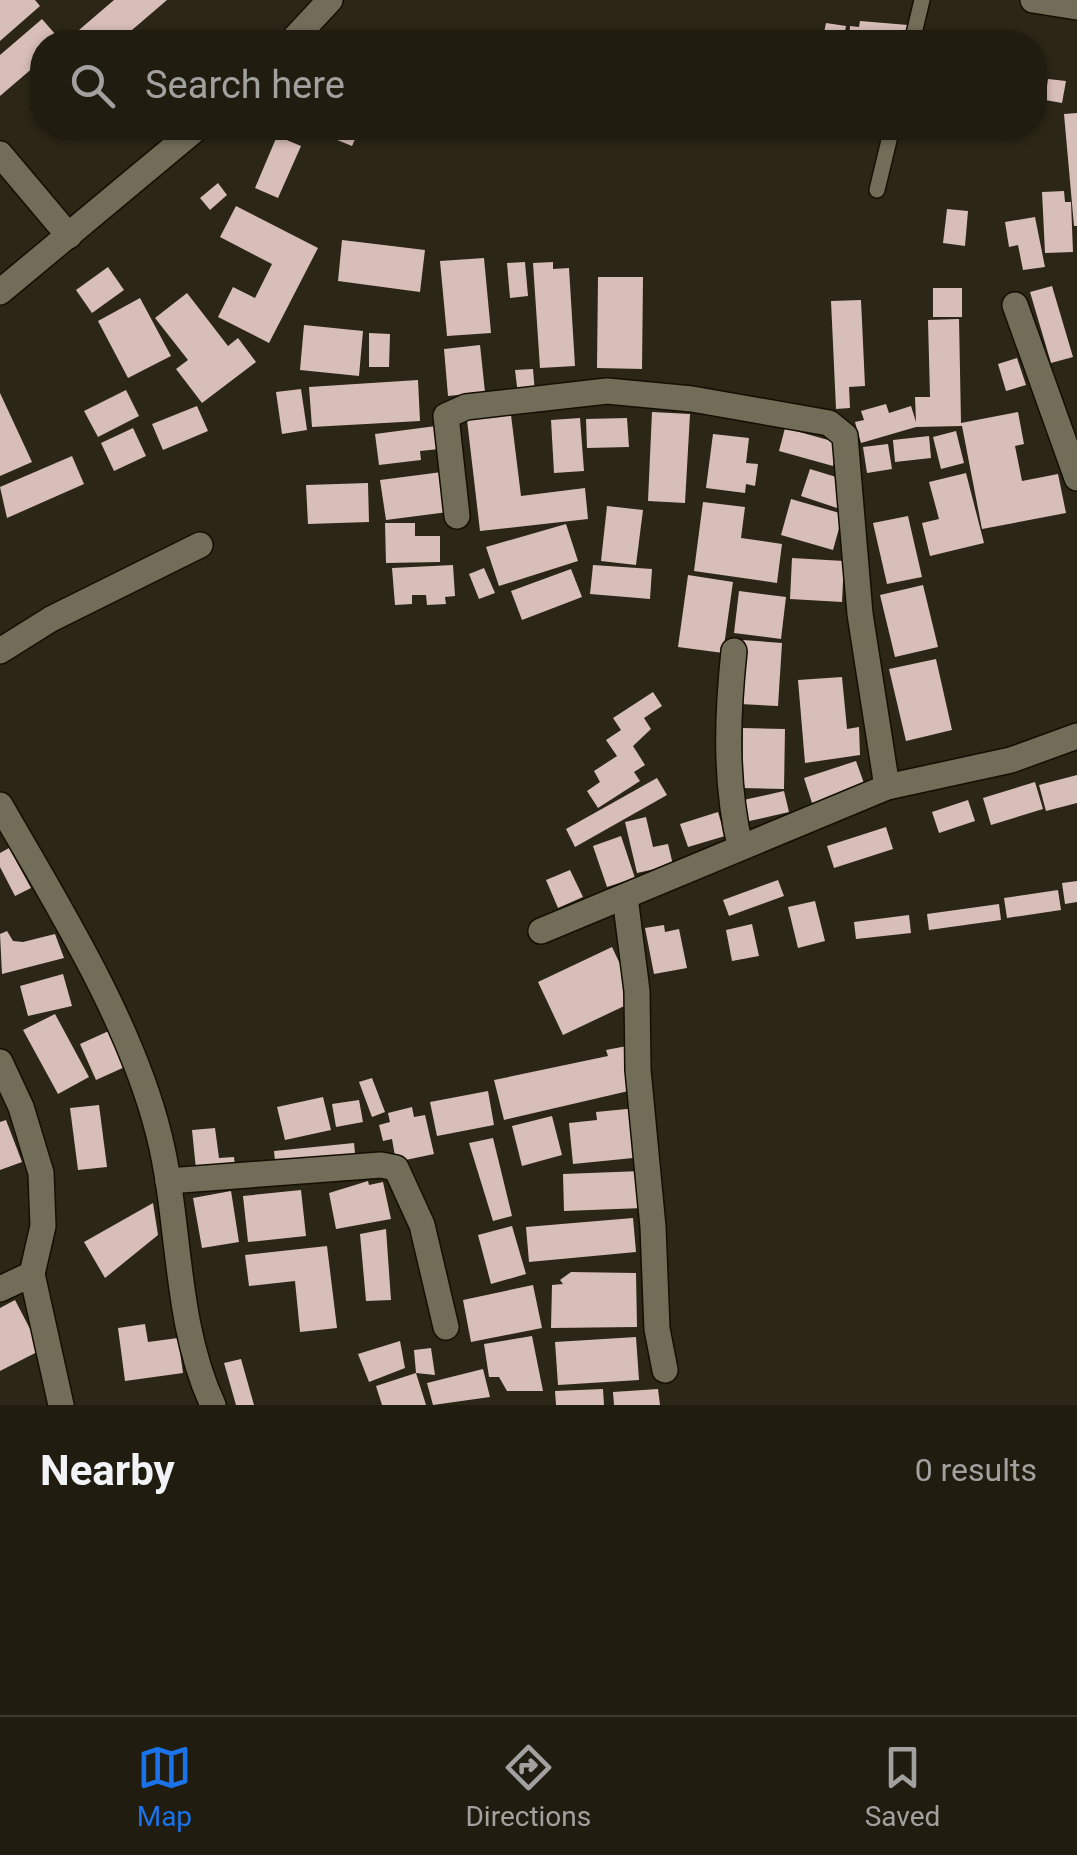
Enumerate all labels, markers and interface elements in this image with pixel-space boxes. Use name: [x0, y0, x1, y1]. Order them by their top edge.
search box: [30, 30, 1047, 140]
icon: search: [65, 58, 120, 113]
text: Search here: [145, 63, 345, 107]
text: Nearby: [40, 1446, 175, 1495]
text: 0 results: [915, 1451, 1037, 1489]
tab: Map: [137, 1740, 192, 1833]
tab: Directions: [465, 1740, 591, 1833]
tab: Saved: [865, 1740, 940, 1833]

